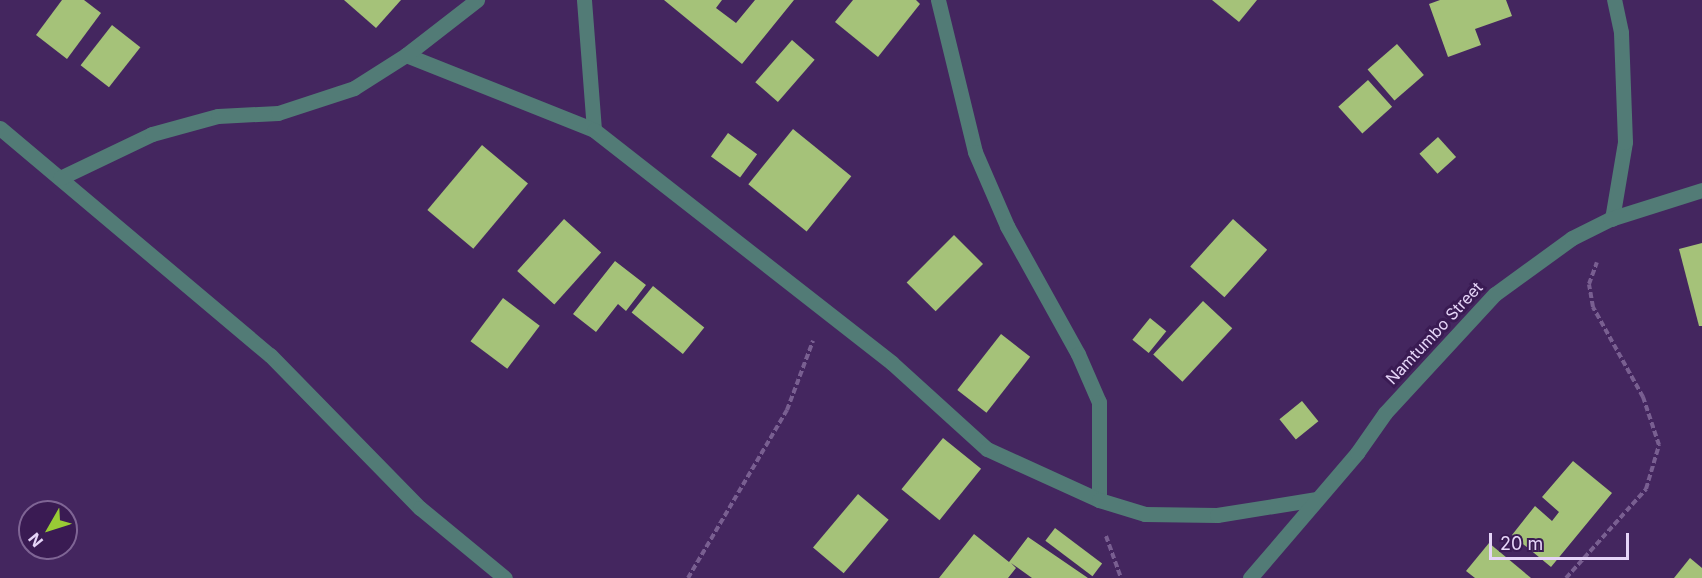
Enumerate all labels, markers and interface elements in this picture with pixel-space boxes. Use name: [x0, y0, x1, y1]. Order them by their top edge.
street label: Namtumbo Street: [1382, 278, 1486, 388]
north arrow: [18, 500, 78, 560]
scale bar: [1492, 521, 1632, 559]
text: N: [24, 529, 47, 551]
text: 20 m: [1500, 533, 1543, 554]

